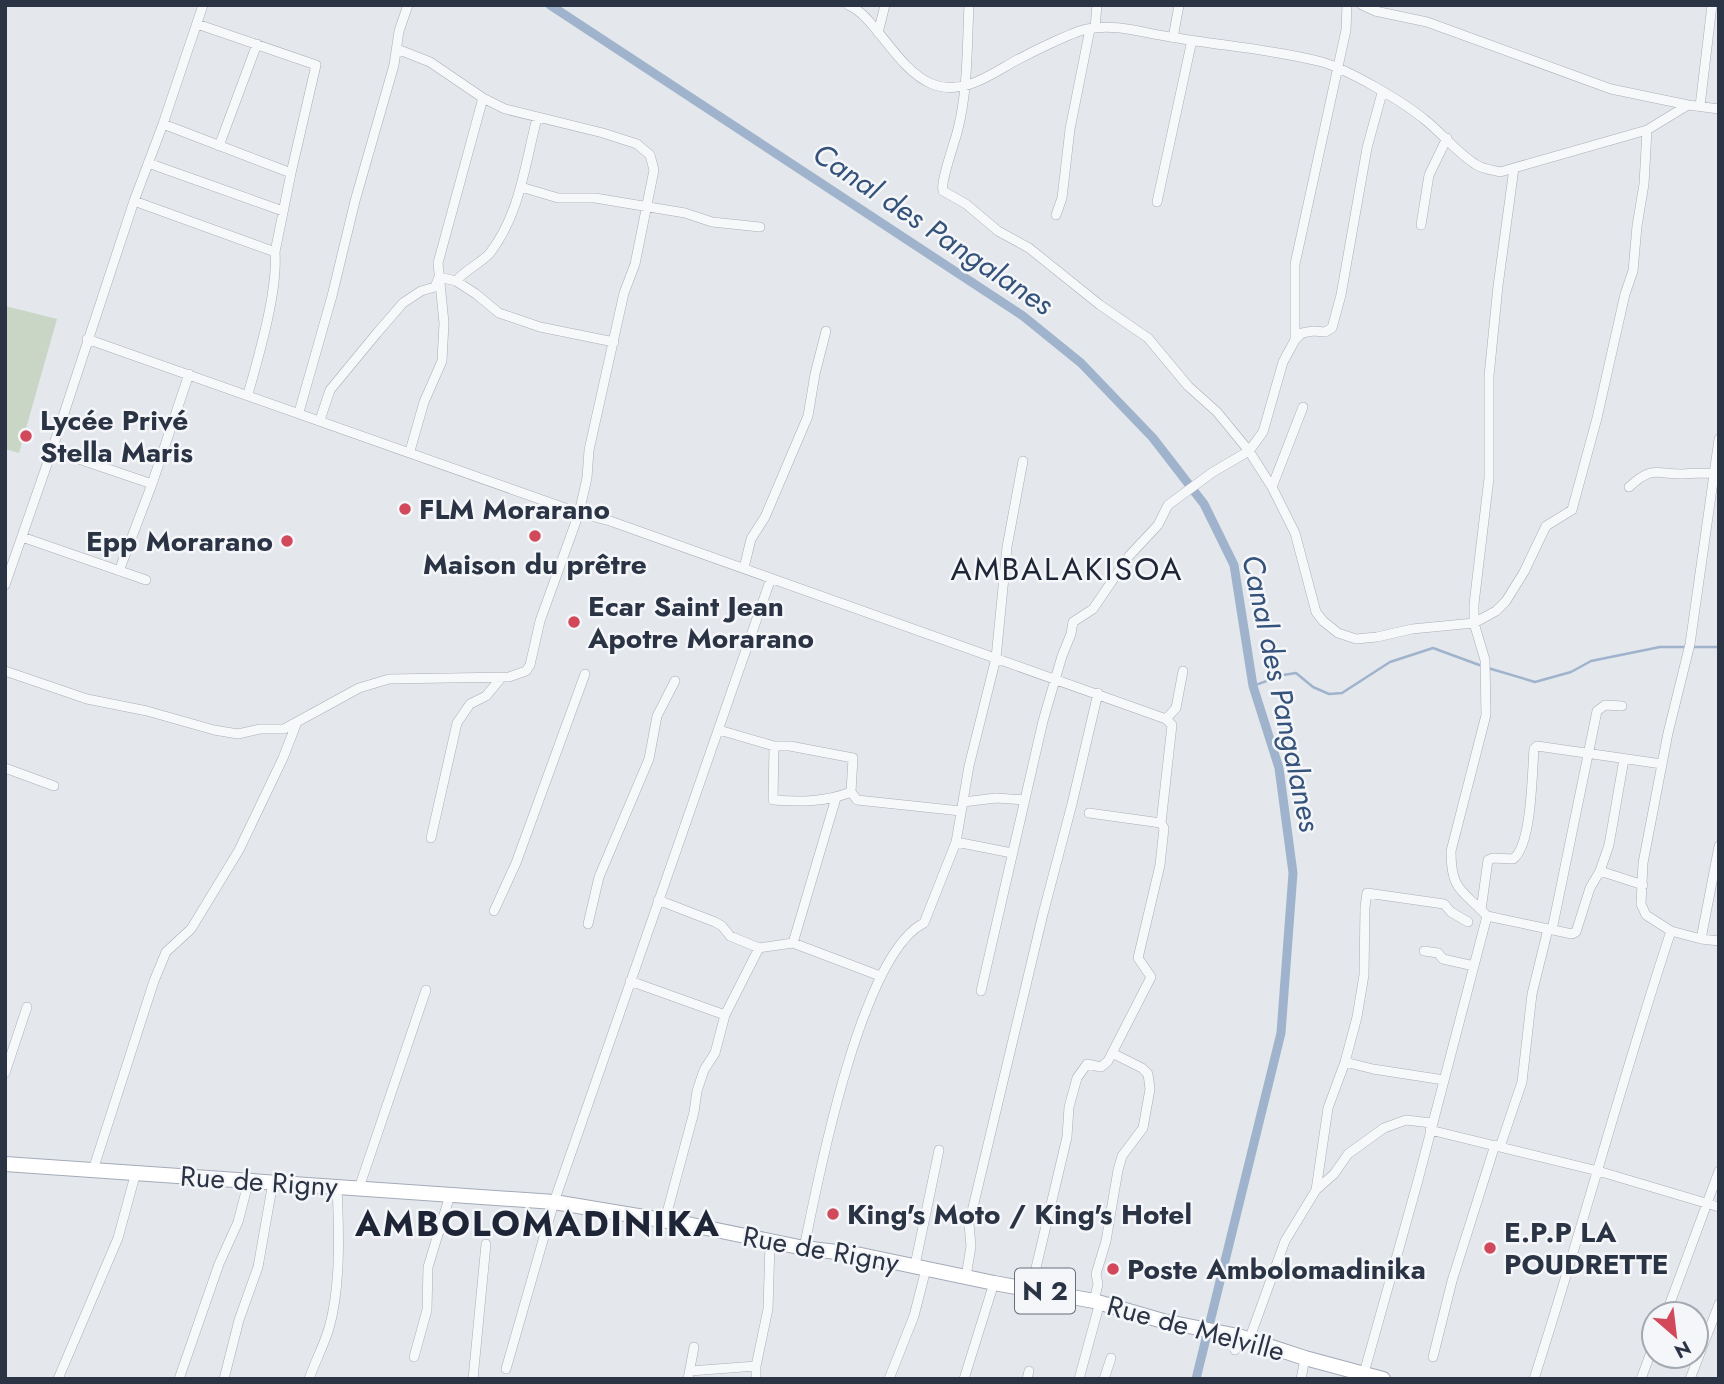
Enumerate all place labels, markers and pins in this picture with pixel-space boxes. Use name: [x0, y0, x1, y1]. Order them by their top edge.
place label: Lycée Privé Stella Maris: [40, 400, 193, 473]
marker: Lycée Privé Stella Maris: [18, 428, 34, 444]
place label: FLM Morarano: [419, 489, 610, 530]
marker: FLM Morarano: [397, 501, 413, 517]
place label: Epp Morarano: [86, 521, 273, 562]
marker: Maison du prêtre: [527, 528, 543, 544]
marker: Epp Morarano: [279, 533, 295, 549]
place label: Maison du prêtre: [423, 544, 647, 585]
place label: Ecar Saint Jean Apotre Morarano: [587, 586, 814, 659]
marker: Ecar Saint Jean Apotre Morarano: [566, 614, 582, 630]
place label: King's Moto / King's Hotel: [847, 1194, 1192, 1235]
marker: King's Moto / King's Hotel: [825, 1206, 841, 1222]
place label: E.P.P LA POUDRETTE: [1504, 1212, 1669, 1285]
marker: E.P.P LA POUDRETTE: [1482, 1240, 1498, 1256]
place label: Poste Ambolomadinika: [1127, 1249, 1426, 1290]
marker: Poste Ambolomadinika: [1105, 1261, 1121, 1277]

